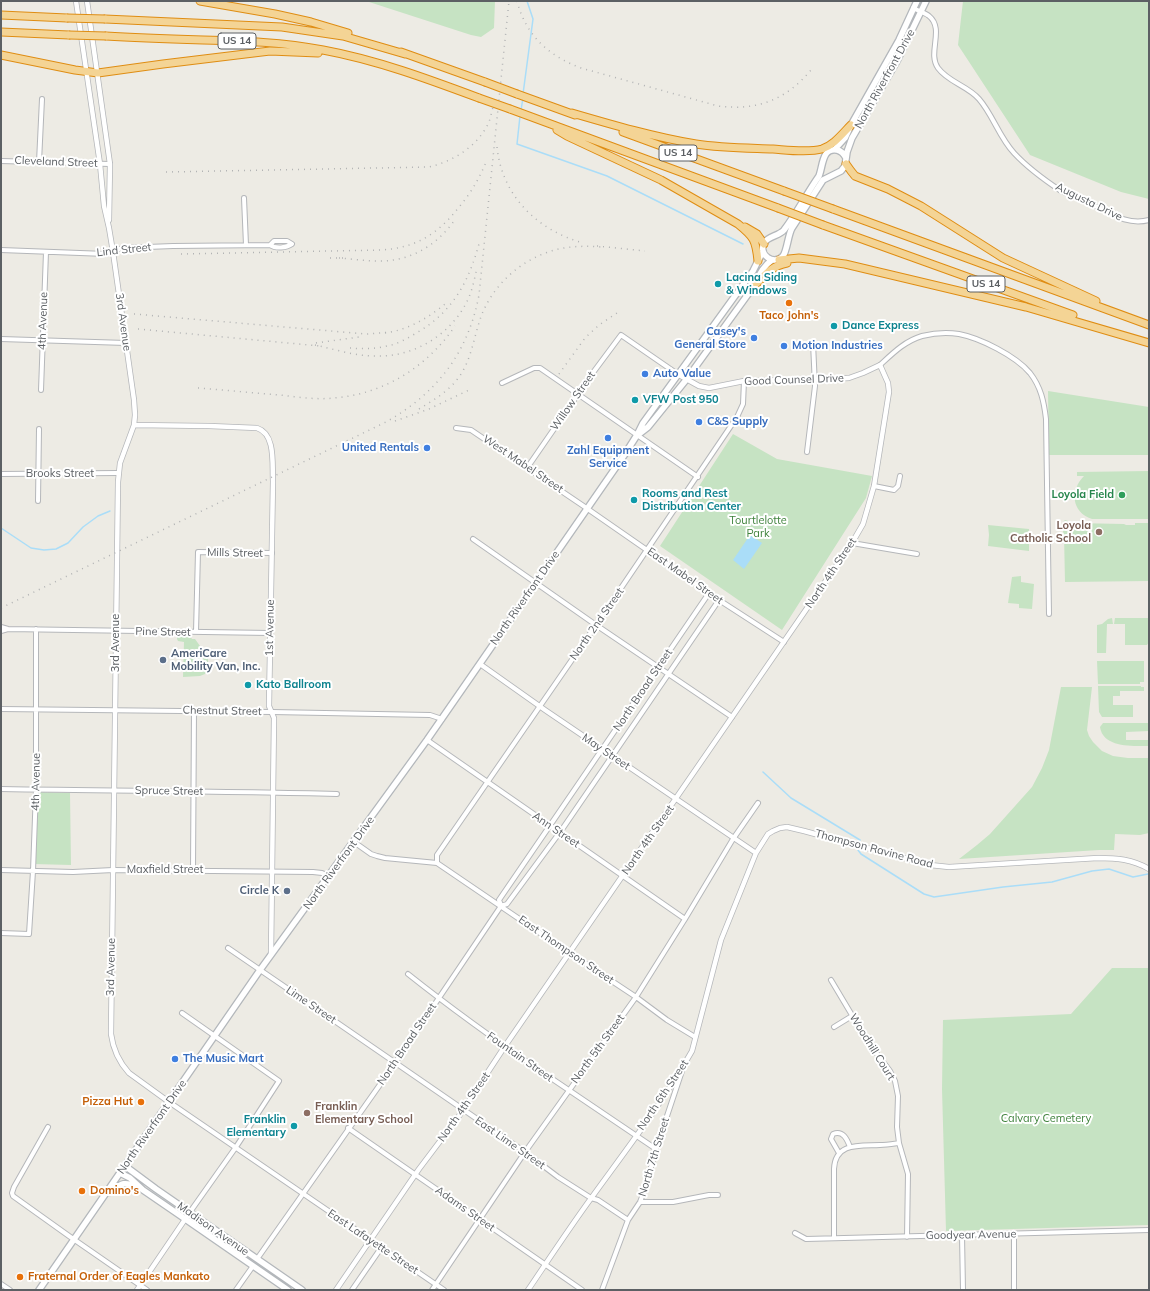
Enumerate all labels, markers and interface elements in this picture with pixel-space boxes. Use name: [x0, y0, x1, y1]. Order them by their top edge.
street label: North Riverfront Drive: [852, 27, 918, 131]
road number: US 14: [218, 33, 256, 49]
road number: US 14: [659, 145, 697, 161]
street label: Cleveland Street: [14, 154, 98, 170]
street label: Augusta Drive: [1053, 180, 1125, 224]
street label: Lind Street: [96, 241, 152, 259]
place label: Lacina Siding & Windows: [726, 271, 797, 297]
road number: US 14: [967, 276, 1005, 292]
marker: Lacina Siding & Windows: [713, 279, 723, 289]
street label: 4th Avenue: [35, 292, 51, 350]
street label: 3rd Avenue: [112, 292, 134, 352]
marker: Taco John's: [784, 298, 794, 308]
place label: Taco John's: [759, 309, 819, 323]
place label: Dance Express: [842, 319, 919, 333]
marker: Dance Express: [829, 321, 839, 331]
place label: Casey's General Store: [674, 325, 746, 351]
marker: Casey's General Store: [749, 333, 759, 343]
place label: Motion Industries: [792, 339, 883, 353]
marker: Motion Industries: [779, 341, 789, 351]
place label: Auto Value: [653, 367, 711, 381]
street label: Willow Street: [548, 369, 598, 433]
marker: Auto Value: [640, 369, 650, 379]
street label: Good Counsel Drive: [744, 372, 844, 388]
place label: VFW Post 950: [643, 393, 719, 407]
marker: VFW Post 950: [630, 395, 640, 405]
place label: C&S Supply: [707, 415, 768, 429]
marker: C&S Supply: [694, 417, 704, 427]
street label: West Mabel Street: [480, 432, 566, 496]
marker: Zahl Equipment Service: [603, 433, 613, 443]
place label: United Rentals: [342, 441, 419, 455]
marker: United Rentals: [422, 443, 432, 453]
place label: Zahl Equipment Service: [567, 444, 649, 470]
street label: Brooks Street: [26, 467, 94, 481]
place label: Rooms and Rest Distribution Center: [642, 487, 741, 513]
place label: Loyola Field: [1052, 488, 1114, 502]
marker: Loyola Field: [1117, 490, 1127, 500]
marker: Rooms and Rest Distribution Center: [629, 495, 639, 505]
park label: Tourtlelotte Park: [729, 514, 787, 540]
place label: Loyola Catholic School: [1010, 519, 1091, 545]
marker: Loyola Catholic School: [1094, 527, 1104, 537]
street label: North 4th Street: [803, 535, 859, 611]
street label: East Mabel Street: [645, 545, 725, 607]
street label: Mills Street: [207, 546, 263, 560]
street label: North Riverfront Drive: [488, 548, 562, 648]
street label: North 2nd Street: [567, 585, 627, 663]
street label: 1st Avenue: [263, 599, 277, 657]
street label: 3rd Avenue: [109, 614, 123, 672]
street label: Pine Street: [135, 625, 191, 639]
street label: North Broad Street: [611, 646, 675, 734]
place label: AmeriCare Mobility Van, Inc.: [171, 647, 260, 673]
marker: AmeriCare Mobility Van, Inc.: [158, 655, 168, 665]
place label: Kato Ballroom: [256, 678, 331, 692]
marker: Kato Ballroom: [243, 680, 253, 690]
street label: Chestnut Street: [182, 704, 262, 718]
street label: May Street: [579, 731, 633, 773]
street label: 4th Avenue: [29, 753, 43, 811]
street label: Spruce Street: [135, 784, 203, 798]
street label: North 4th Street: [619, 803, 677, 877]
street label: Ann Street: [530, 809, 582, 851]
street label: North Riverfront Drive: [301, 814, 377, 912]
street label: Thompson Ravine Road: [814, 827, 934, 871]
street label: Maxfield Street: [127, 863, 203, 877]
place label: Circle K: [240, 884, 279, 898]
marker: Circle K: [282, 886, 292, 896]
street label: East Thompson Street: [516, 913, 616, 987]
street label: 3rd Avenue: [104, 938, 118, 996]
street label: Lime Street: [283, 983, 339, 1027]
street label: North Broad Street: [375, 1000, 439, 1088]
street label: Woodhill Court: [846, 1011, 898, 1083]
street label: North 5th Street: [569, 1012, 627, 1086]
street label: Fountain Street: [484, 1029, 556, 1085]
place label: The Music Mart: [183, 1052, 264, 1066]
marker: The Music Mart: [170, 1054, 180, 1064]
street label: North 6th Street: [635, 1057, 691, 1133]
street label: North 4th Street: [435, 1070, 493, 1144]
street label: North Riverfront Drive: [115, 1077, 189, 1177]
place label: Pizza Hut: [82, 1095, 133, 1109]
marker: Pizza Hut: [136, 1097, 146, 1107]
place label: Franklin Elementary School: [315, 1100, 413, 1126]
marker: Franklin Elementary School: [302, 1108, 312, 1118]
park label: Calvary Cemetery: [1001, 1112, 1091, 1126]
place label: Franklin Elementary: [226, 1113, 286, 1139]
street label: East Lime Street: [472, 1114, 548, 1172]
street label: North 7th Street: [636, 1116, 672, 1198]
marker: Franklin Elementary: [289, 1121, 299, 1131]
place label: Domino's: [90, 1184, 139, 1198]
street label: Adams Street: [433, 1184, 497, 1234]
marker: Domino's: [77, 1186, 87, 1196]
street label: Madison Avenue: [175, 1199, 251, 1259]
street label: East Lafayette Street: [325, 1207, 421, 1277]
street label: Goodyear Avenue: [926, 1228, 1016, 1242]
place label: Fraternal Order of Eagles Mankato: [28, 1270, 210, 1284]
marker: Fraternal Order of Eagles Mankato: [15, 1272, 25, 1282]

